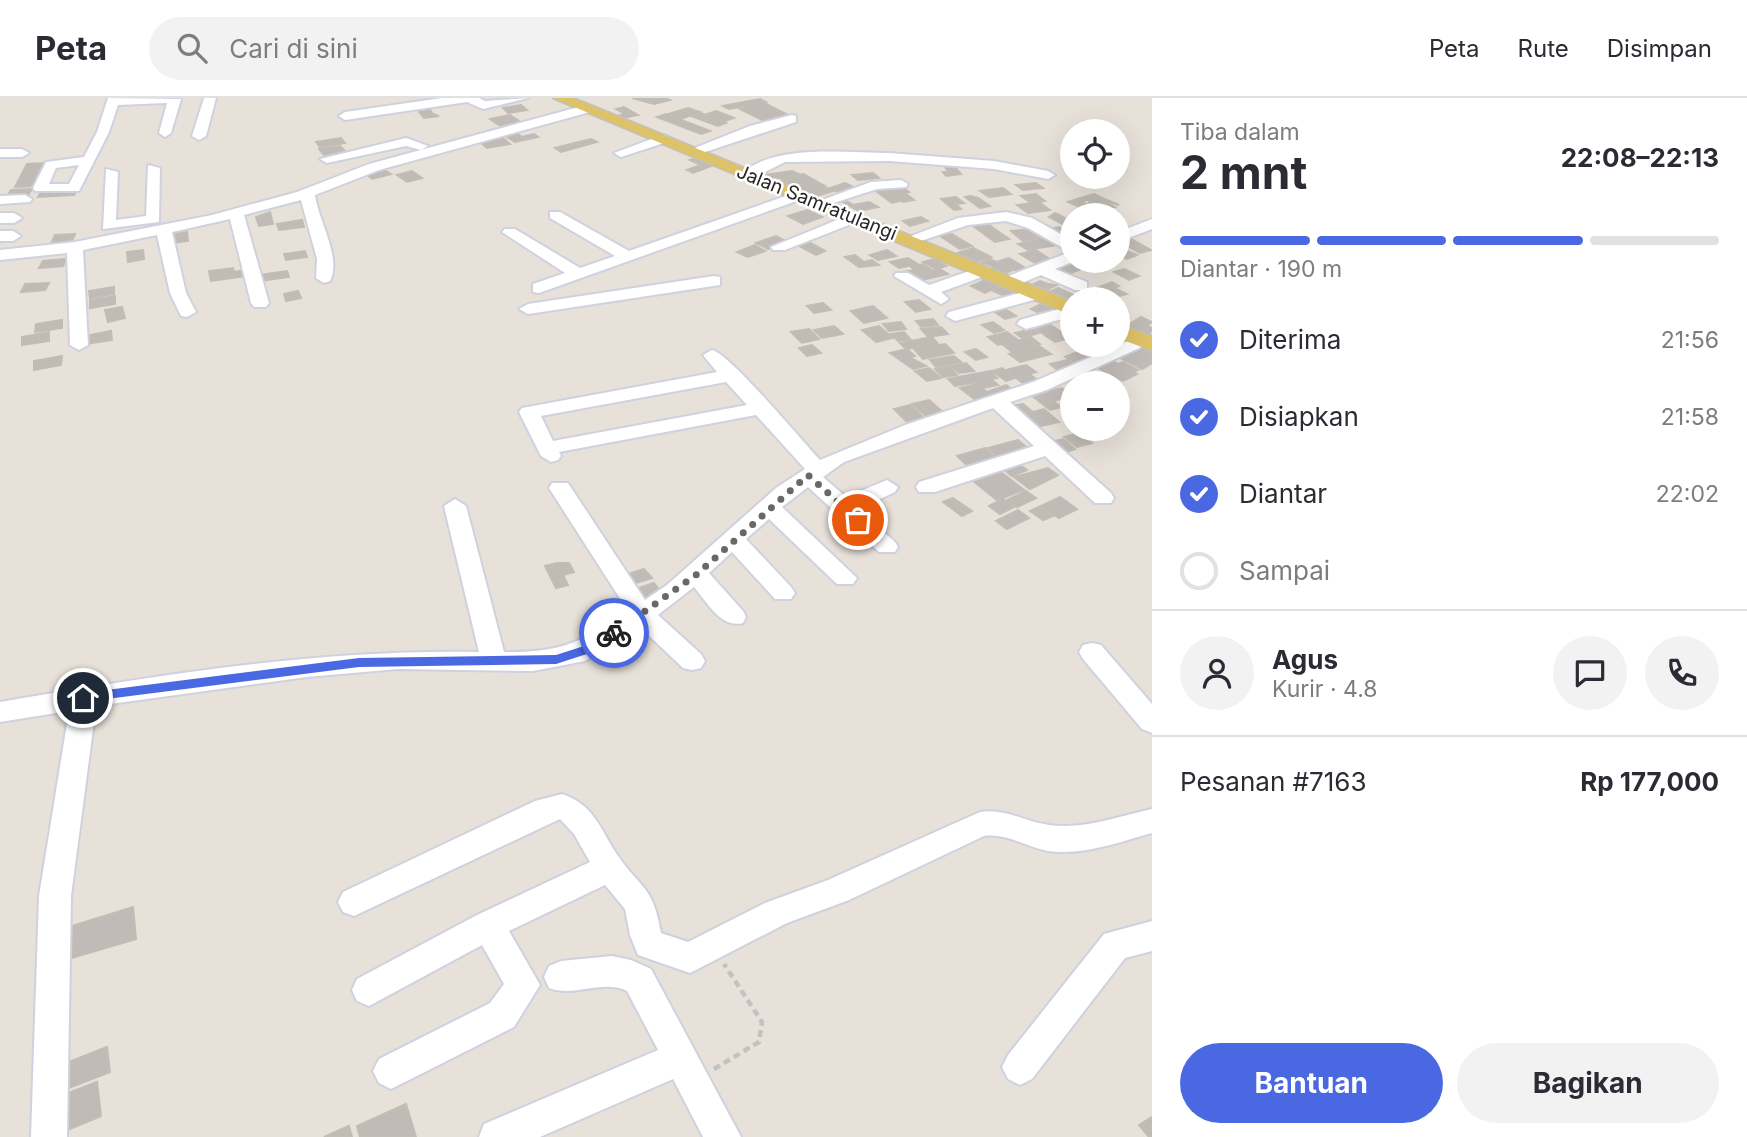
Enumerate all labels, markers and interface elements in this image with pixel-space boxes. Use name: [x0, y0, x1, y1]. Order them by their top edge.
search box: [149, 17, 639, 80]
text: Peta: [35, 28, 107, 68]
icon: search: [173, 29, 211, 67]
text: Cari di sini: [229, 33, 358, 64]
text: Peta: [1429, 34, 1480, 63]
text: Rute: [1518, 34, 1569, 63]
text: Disimpan: [1607, 34, 1712, 63]
text: Tiba dalam: [1180, 118, 1300, 146]
map controls: [1060, 119, 1130, 441]
button: locate: [1060, 119, 1130, 189]
text: 22:08–22:13: [1561, 142, 1719, 173]
text: 2 mnt: [1180, 144, 1307, 200]
street label: Jalan Samratulangi: [733, 160, 900, 245]
button: layers: [1060, 203, 1130, 273]
text: Diantar · 190 m: [1180, 255, 1342, 283]
button: +: [1060, 287, 1130, 357]
icon: check: [1180, 321, 1218, 359]
text: Diterima: [1239, 324, 1341, 355]
text: 21:56: [1661, 326, 1719, 354]
button: −: [1060, 371, 1130, 441]
icon: check: [1180, 398, 1218, 436]
text: Disiapkan: [1239, 401, 1359, 432]
text: 21:58: [1661, 403, 1719, 431]
icon: check: [1180, 475, 1218, 513]
text: Diantar: [1239, 478, 1327, 509]
text: 22:02: [1656, 480, 1719, 508]
pin: [828, 490, 888, 550]
icon: bag: [839, 501, 877, 539]
text: Sampai: [1239, 555, 1330, 586]
courier: [579, 598, 649, 668]
icon: bike: [595, 614, 633, 652]
button: person: [1180, 636, 1254, 710]
button: chat: [1553, 636, 1627, 710]
button: phone: [1645, 636, 1719, 710]
text: Agus: [1272, 644, 1338, 675]
pin: [53, 668, 113, 728]
text: Kurir · 4.8: [1272, 675, 1378, 703]
icon: home: [64, 679, 102, 717]
text: Pesanan #7163: [1180, 766, 1367, 797]
text: Rp 177,000: [1580, 766, 1719, 797]
button: Bantuan: [1180, 1043, 1443, 1123]
button: Bagikan: [1457, 1043, 1719, 1123]

